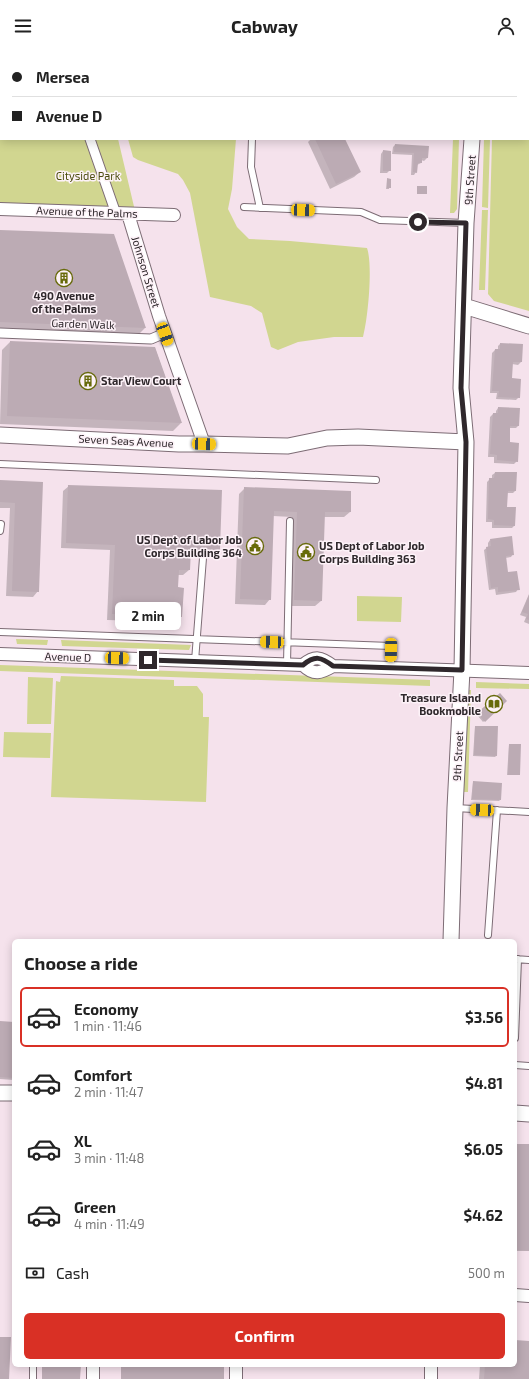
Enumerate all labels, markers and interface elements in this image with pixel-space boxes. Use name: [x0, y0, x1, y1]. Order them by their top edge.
icon: menu: [12, 15, 34, 37]
text: Cabway: [231, 15, 298, 37]
icon: person: [495, 15, 517, 37]
text: Mersea: [36, 68, 90, 86]
text: Avenue D: [36, 107, 102, 125]
street label: 9th Street: [461, 155, 478, 205]
park label: Cityside Park: [56, 169, 121, 182]
street label: Avenue of the Palms: [36, 203, 138, 220]
car: [291, 204, 315, 216]
route start: [409, 213, 427, 231]
street label: Johnson Street: [129, 235, 164, 309]
building icon: 490 Avenue of the Palms: [54, 268, 74, 288]
place label: 490 Avenue of the Palms: [32, 289, 97, 315]
street label: Garden Walk: [51, 316, 115, 331]
car: [155, 321, 175, 347]
building icon: Star View Court: [78, 371, 98, 391]
place label: Star View Court: [101, 374, 182, 387]
street label: Seven Seas Avenue: [78, 432, 174, 449]
car: [192, 438, 216, 450]
place label: US Dept of Labor Job Corps Building 364: [136, 533, 242, 559]
public building icon: US Dept of Labor Job Corps Building 364: [245, 536, 265, 556]
place label: US Dept of Labor Job Corps Building 363: [319, 539, 425, 565]
public building icon: US Dept of Labor Job Corps Building 363: [296, 542, 316, 562]
callout: 2 min: [115, 602, 181, 630]
text: 2 min: [131, 608, 165, 624]
car: [260, 636, 284, 648]
car: [385, 638, 397, 662]
street label: Avenue D: [44, 649, 92, 664]
route end: [139, 651, 157, 669]
car: [105, 652, 129, 664]
place label: Treasure Island Bookmobile: [400, 691, 481, 717]
library icon: Treasure Island Bookmobile: [484, 694, 504, 714]
street label: 9th Street: [450, 731, 465, 781]
car: [470, 803, 494, 817]
text: Choose a ride: [24, 952, 138, 974]
icon: car: [26, 999, 62, 1035]
text: Economy: [74, 1000, 139, 1018]
text: $3.56: [465, 1008, 503, 1026]
text: 1 min · 11:46: [74, 1018, 142, 1034]
icon: car: [26, 1065, 62, 1101]
text: Comfort: [74, 1066, 132, 1084]
text: $4.81: [465, 1074, 503, 1092]
text: 2 min · 11:47: [74, 1084, 143, 1100]
icon: car: [26, 1131, 62, 1167]
text: XL: [74, 1132, 92, 1150]
text: $6.05: [464, 1140, 503, 1158]
text: 3 min · 11:48: [74, 1150, 144, 1166]
icon: car: [26, 1197, 62, 1233]
text: Green: [74, 1198, 116, 1216]
text: $4.62: [464, 1206, 503, 1224]
text: 4 min · 11:49: [74, 1216, 145, 1232]
icon: cash: [24, 1262, 46, 1284]
text: Cash: [56, 1264, 89, 1282]
text: 500 m: [468, 1265, 505, 1281]
button: Confirm: [24, 1313, 505, 1359]

